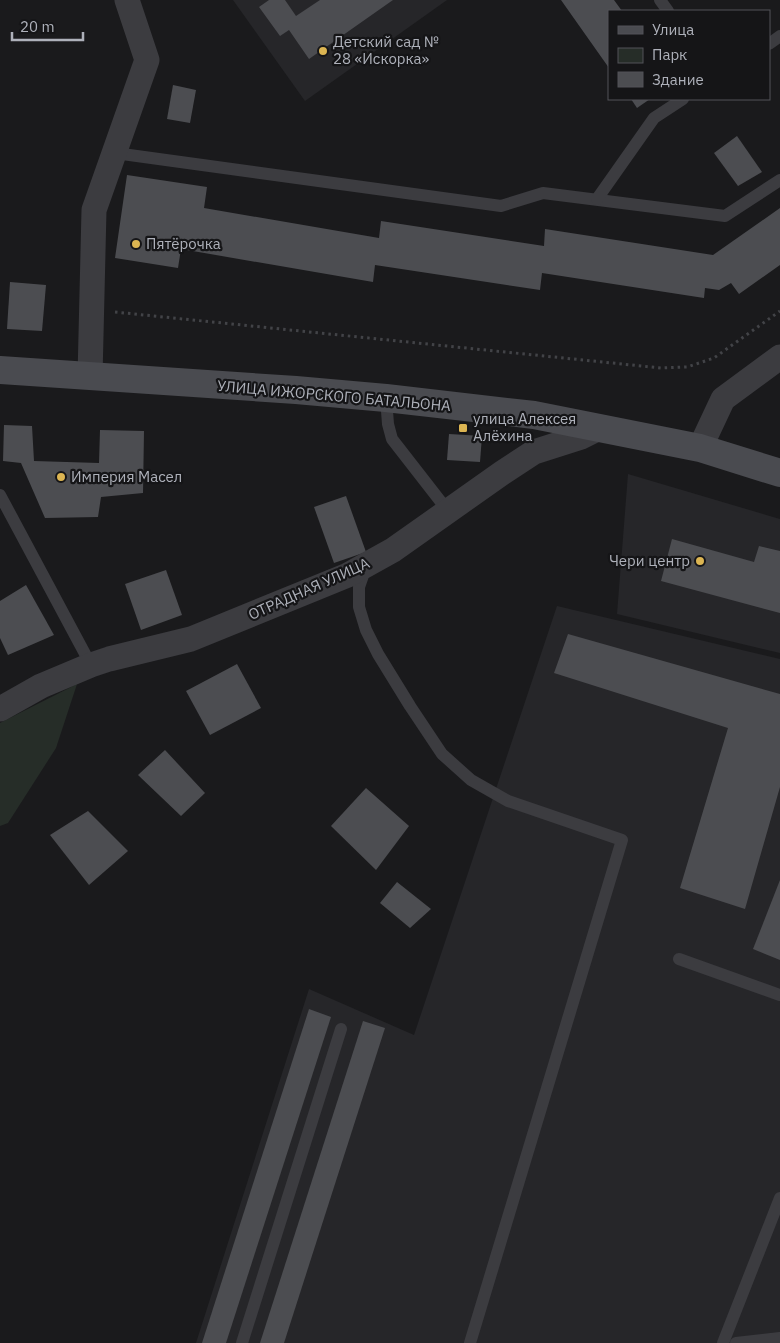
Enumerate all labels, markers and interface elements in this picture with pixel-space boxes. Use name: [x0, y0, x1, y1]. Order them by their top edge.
scale bar: [12, 10, 84, 42]
legend: [608, 10, 770, 100]
text: 20 m: [20, 17, 55, 36]
text: Улица: [652, 20, 694, 39]
place label: Детский сад № 28 «Искорка»: [333, 32, 440, 68]
marker: Детский сад № 28 «Искорка»: [317, 45, 329, 57]
text: Парк: [652, 45, 687, 64]
text: Здание: [652, 70, 704, 89]
place label: Пятёрочка: [146, 234, 221, 253]
marker: Пятёрочка: [130, 238, 142, 250]
street label: УЛИЦА ИЖОРСКОГО БАТАЛЬОНА: [216, 376, 452, 415]
place label: улица Алексея Алёхина: [473, 409, 576, 445]
marker: улица Алексея Алёхина: [457, 422, 469, 434]
place label: Империя Масел: [71, 467, 182, 486]
marker: Империя Масел: [55, 471, 67, 483]
place label: Чери центр: [609, 551, 690, 570]
street label: ОТРАДНАЯ УЛИЦА: [245, 553, 373, 624]
marker: Чери центр: [694, 555, 706, 567]

